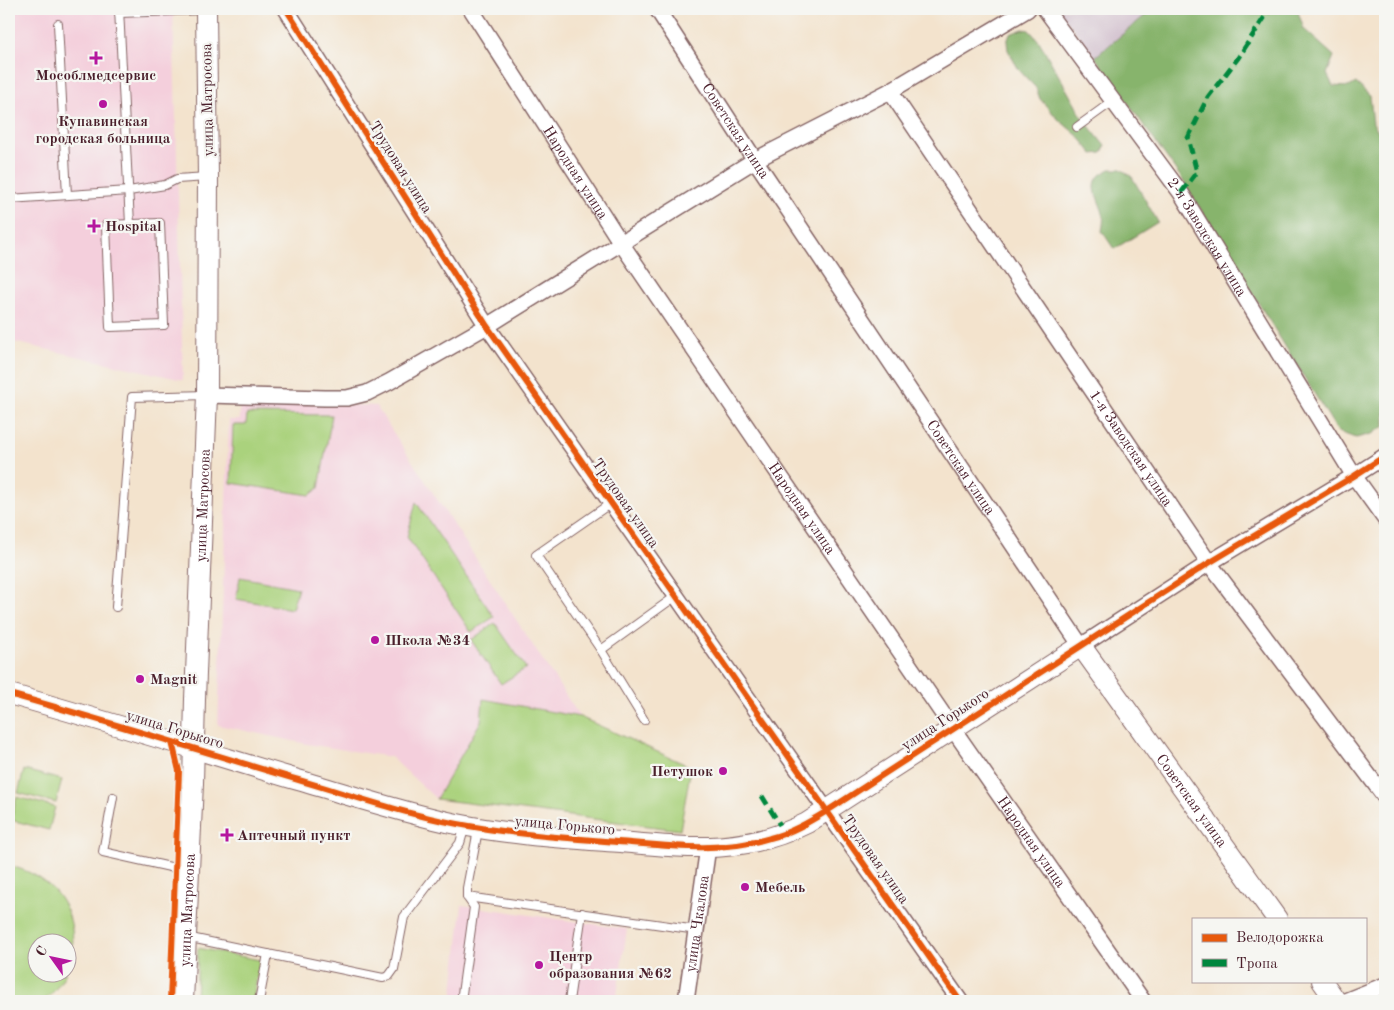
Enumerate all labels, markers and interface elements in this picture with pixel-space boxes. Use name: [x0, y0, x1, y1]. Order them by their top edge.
street label: улица Матросова: [200, 43, 217, 157]
marker: Мособлмедсервис: [90, 52, 102, 64]
place label: Мособлмедсервис: [36, 69, 156, 84]
street label: Советская улица: [698, 81, 772, 182]
marker: Купавинская городская больница: [97, 98, 109, 110]
place label: Купавинская городская больница: [36, 115, 171, 147]
street label: Трудовая улица: [365, 119, 434, 217]
street label: Народная улица: [539, 124, 610, 223]
street label: 2-я Заводская улица: [1164, 176, 1249, 300]
marker: Hospital: [87, 219, 101, 233]
place label: Hospital: [105, 220, 162, 235]
street label: 1-я Заводская улица: [1086, 388, 1175, 510]
street label: Советская улица: [923, 418, 997, 519]
street label: улица Матросова: [194, 448, 214, 563]
street label: Трудовая улица: [588, 456, 661, 552]
street label: Народная улица: [764, 460, 838, 558]
marker: Школа №34: [369, 634, 381, 646]
place label: Школа №34: [385, 634, 470, 649]
marker: Magnit: [134, 673, 146, 685]
place label: Magnit: [150, 673, 198, 688]
street label: улица Горького: [899, 687, 992, 754]
street label: улица Горького: [124, 709, 225, 752]
street label: Советская улица: [1152, 752, 1229, 851]
place label: Петушок: [651, 765, 713, 780]
marker: Петушок: [717, 765, 729, 777]
street label: Народная улица: [994, 794, 1068, 891]
street label: Трудовая улица: [838, 812, 911, 908]
street label: улица Горького: [514, 815, 616, 838]
marker: Аптечный пункт: [221, 829, 233, 841]
place label: Аптечный пункт: [237, 829, 351, 844]
street label: улица Матросова: [179, 853, 199, 967]
street label: улица Чкалова: [684, 874, 713, 974]
marker: Мебель: [739, 881, 751, 893]
place label: Мебель: [755, 881, 805, 896]
legend: [1192, 918, 1366, 982]
text: Велодорожка: [1236, 931, 1324, 946]
north arrow: [28, 932, 78, 982]
text: С: [34, 944, 50, 959]
place label: Центр образования №62: [549, 950, 672, 982]
text: Тропа: [1236, 957, 1278, 972]
marker: Центр образования №62: [533, 959, 545, 971]

